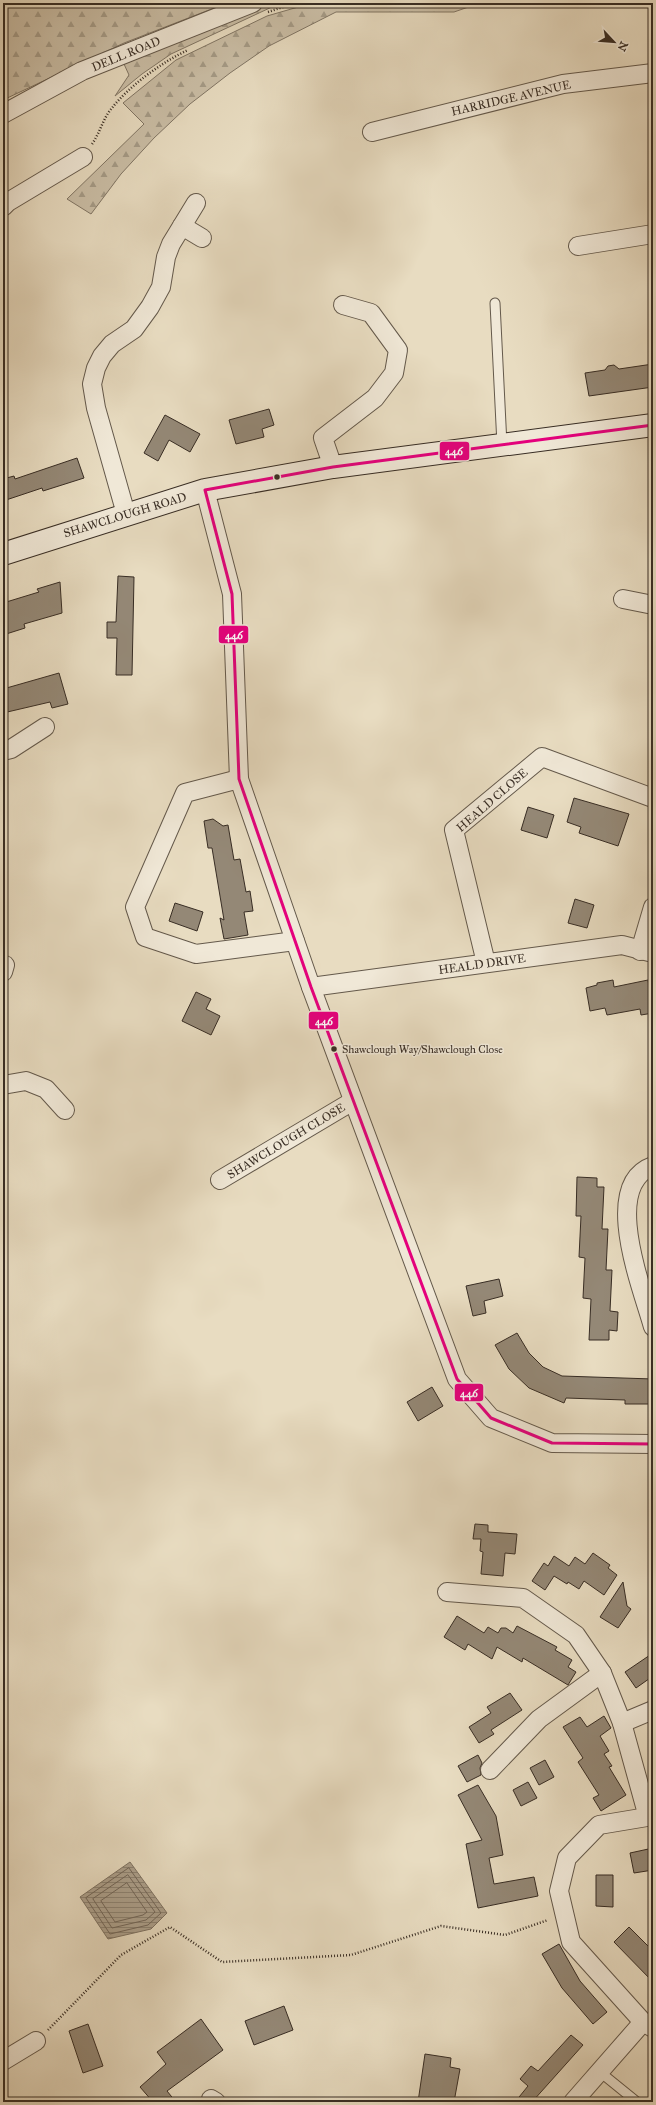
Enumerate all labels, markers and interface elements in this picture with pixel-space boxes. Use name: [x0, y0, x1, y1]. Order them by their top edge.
north arrow: [594, 22, 634, 62]
street label: DELL ROAD: [90, 34, 162, 74]
text: N: [614, 39, 630, 54]
street label: HARRIDGE AVENUE: [450, 77, 573, 119]
line badge: 446: [439, 441, 470, 461]
text: 446: [445, 445, 464, 459]
unlabelled marker: [272, 472, 282, 482]
street label: SHAWCLOUGH ROAD: [62, 490, 188, 540]
line badge: 446: [218, 625, 249, 644]
text: 446: [225, 629, 244, 643]
street label: HEALD CLOSE: [454, 765, 531, 835]
street label: HEALD DRIVE: [438, 951, 527, 977]
line badge: 446: [308, 1011, 339, 1030]
text: 446: [315, 1015, 334, 1029]
place label: Shawclough Way/Shawclough Close: [342, 1043, 503, 1056]
marker: Shawclough Way/Shawclough Close: [329, 1044, 339, 1054]
street label: SHAWCLOUGH CLOSE: [225, 1100, 348, 1182]
line badge: 446: [454, 1383, 484, 1402]
text: 446: [460, 1387, 479, 1401]

